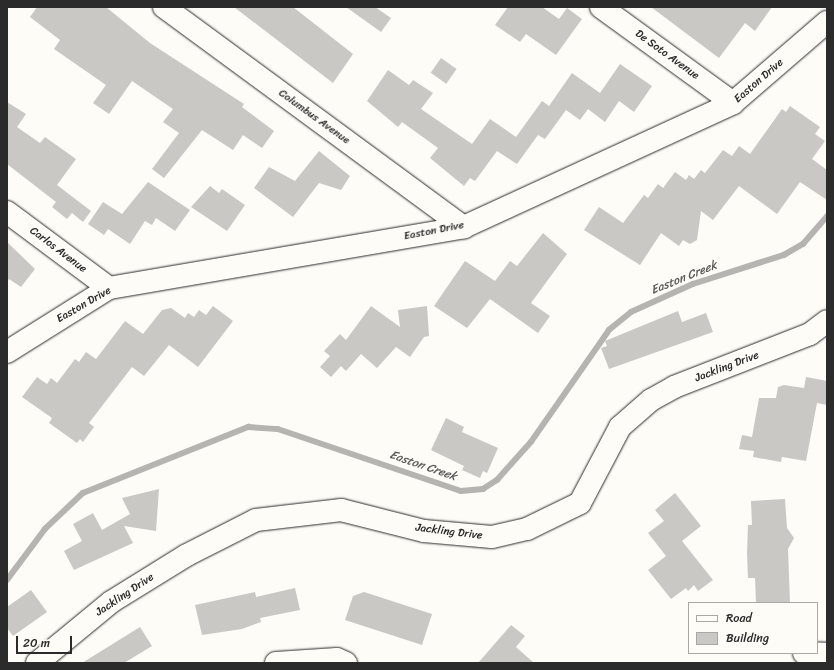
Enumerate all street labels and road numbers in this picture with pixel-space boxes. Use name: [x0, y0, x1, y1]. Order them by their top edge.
street label: De Soto Avenue: [632, 27, 702, 83]
street label: Easton Drive: [732, 56, 786, 106]
street label: Columbus Avenue: [276, 87, 352, 147]
street label: Easton Drive: [403, 219, 465, 243]
street label: Carlos Avenue: [27, 224, 89, 276]
street label: Easton Drive: [54, 284, 114, 326]
street label: Jackling Drive: [693, 349, 761, 385]
street label: Jackling Drive: [415, 521, 483, 543]
street label: Jackling Drive: [93, 571, 157, 619]

